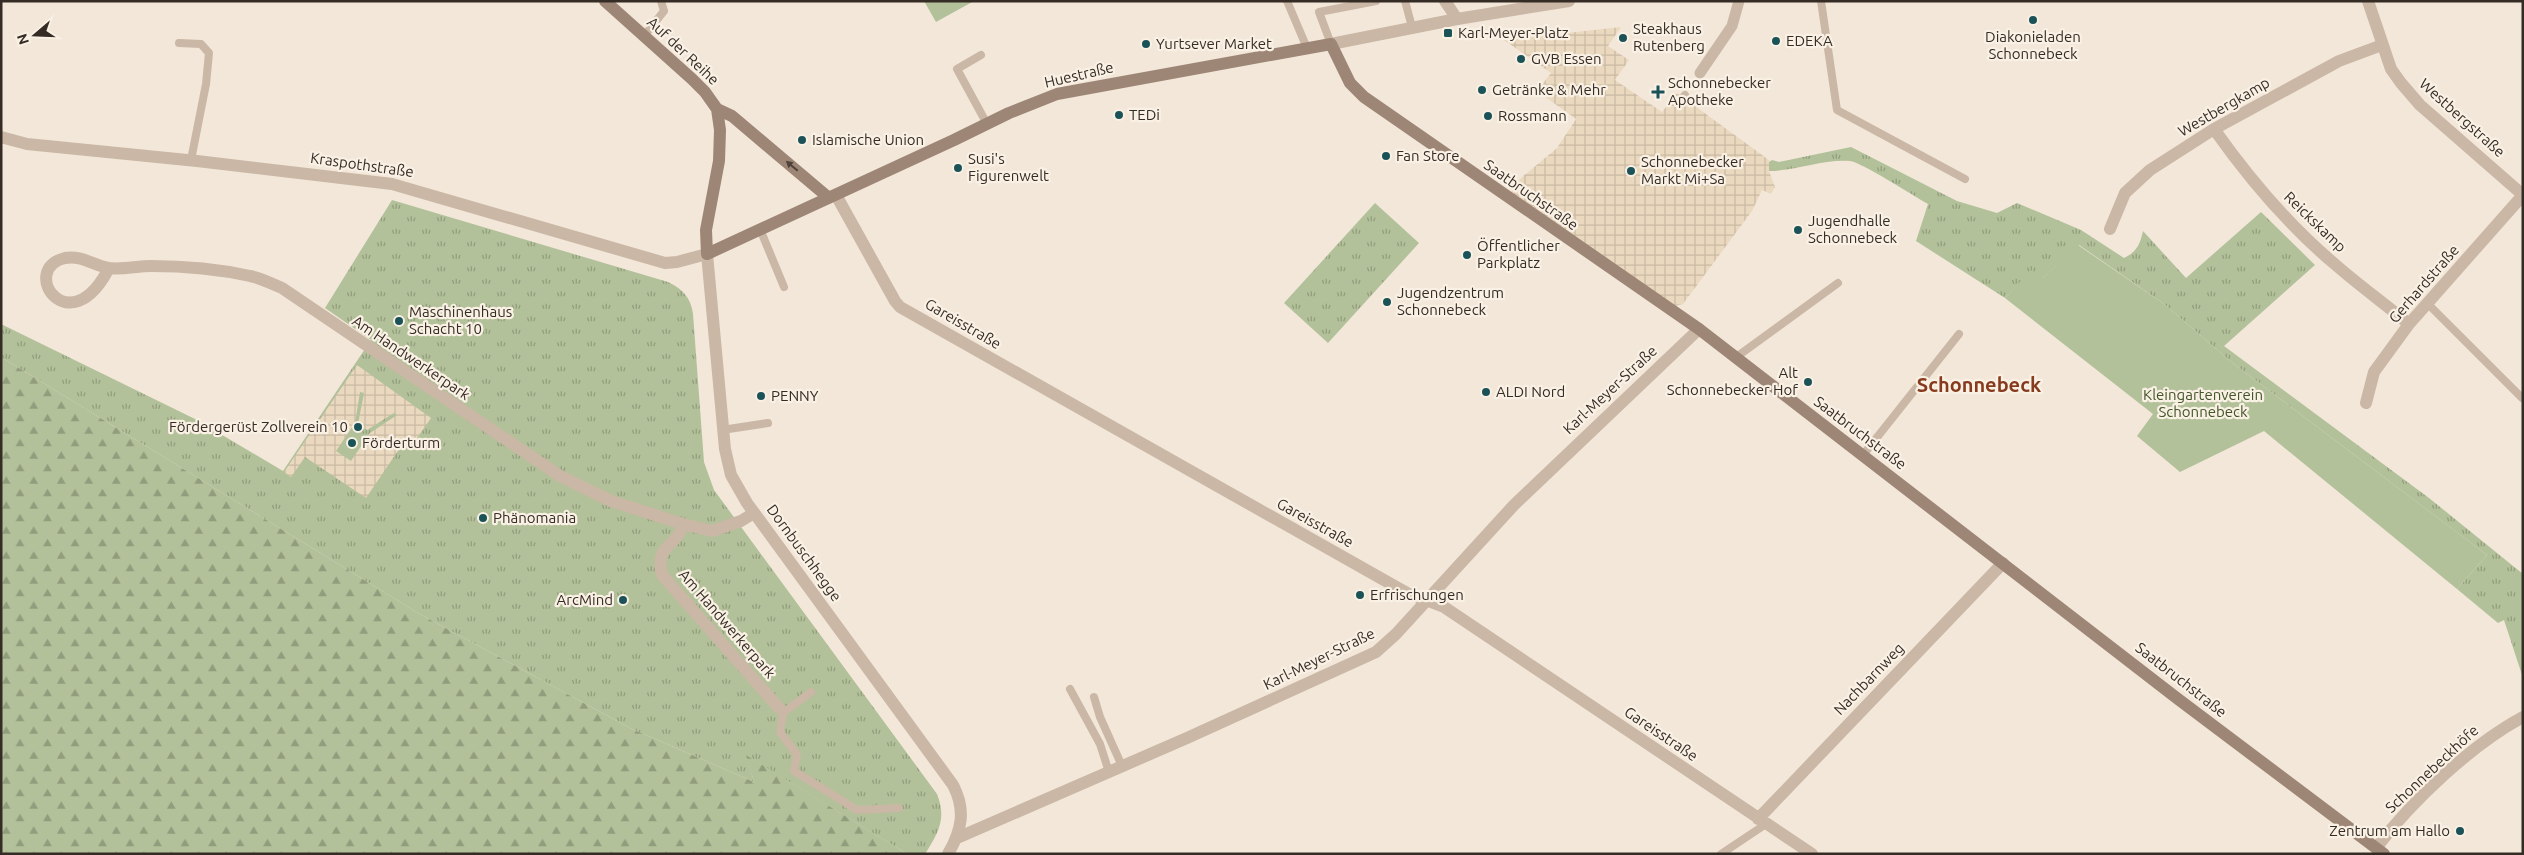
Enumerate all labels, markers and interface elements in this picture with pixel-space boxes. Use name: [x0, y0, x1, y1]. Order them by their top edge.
north arrow: [10, 10, 60, 60]
street label: Auf der Reihe: [644, 13, 723, 88]
marker: Diakonieladen Schonnebeck: [2027, 14, 2039, 26]
place label: Steakhaus Rutenberg: [1633, 20, 1705, 54]
place label: Karl-Meyer-Platz: [1458, 24, 1569, 41]
marker: Karl-Meyer-Platz: [1442, 27, 1454, 39]
place label: Diakonieladen Schonnebeck: [1985, 28, 2081, 62]
text: N: [13, 32, 32, 47]
marker: Steakhaus Rutenberg: [1617, 32, 1629, 44]
place label: EDEKA: [1786, 32, 1833, 49]
place label: Yurtsever Market: [1156, 35, 1272, 52]
marker: EDEKA: [1770, 35, 1782, 47]
marker: Yurtsever Market: [1140, 38, 1152, 50]
place label: GVB Essen: [1531, 50, 1602, 67]
marker: GVB Essen: [1515, 53, 1527, 65]
street label: Huestraße: [1043, 58, 1115, 91]
place label: Schonnebecker Apotheke: [1668, 74, 1771, 108]
street label: Westbergkamp: [2175, 74, 2272, 140]
street label: Westbergstraße: [2416, 75, 2508, 160]
place label: Getränke & Mehr: [1492, 81, 1606, 98]
marker: Getränke & Mehr: [1476, 84, 1488, 96]
marker: Schonnebecker Apotheke: [1652, 86, 1664, 98]
place label: TEDi: [1129, 106, 1160, 123]
place label: Rossmann: [1498, 107, 1567, 124]
marker: TEDi: [1113, 109, 1125, 121]
marker: Rossmann: [1482, 110, 1494, 122]
place label: Islamische Union: [812, 131, 924, 148]
marker: Islamische Union: [796, 134, 808, 146]
place label: Fan Store: [1396, 147, 1459, 164]
street label: Kraspothstraße: [309, 149, 415, 180]
place label: Susi's Figurenwelt: [968, 150, 1049, 184]
marker: Fan Store: [1380, 150, 1392, 162]
place label: Schonnebecker Markt Mi+Sa: [1641, 153, 1744, 187]
street label: Saatbruchstraße: [1481, 156, 1582, 233]
one-way arrow: [786, 161, 799, 172]
marker: Susi's Figurenwelt: [952, 162, 964, 174]
marker: Schonnebecker Markt Mi+Sa: [1625, 165, 1637, 177]
street label: Reickskamp: [2281, 188, 2350, 255]
place label: Jugendhalle Schonnebeck: [1808, 212, 1898, 246]
marker: Jugendhalle Schonnebeck: [1792, 224, 1804, 236]
place label: Öffentlicher Parkplatz: [1477, 237, 1560, 271]
street label: Gerhardstraße: [2385, 241, 2462, 326]
marker: Öffentlicher Parkplatz: [1461, 249, 1473, 261]
place label: Jugendzentrum Schonnebeck: [1397, 284, 1504, 318]
street label: Gareisstraße: [922, 295, 1004, 352]
marker: Jugendzentrum Schonnebeck: [1381, 296, 1393, 308]
place label: Maschinenhaus Schacht 10: [409, 303, 512, 337]
street label: Am Handwerkerpark: [349, 312, 474, 404]
marker: Maschinenhaus Schacht 10: [393, 315, 405, 327]
street label: Karl-Meyer-Straße: [1559, 342, 1660, 437]
place label: Alt Schonnebecker Hof: [1667, 364, 1798, 398]
district label: Schonnebeck: [1917, 373, 2041, 396]
marker: Alt Schonnebecker Hof: [1802, 376, 1814, 388]
place label: ALDI Nord: [1496, 383, 1565, 400]
marker: ALDI Nord: [1480, 386, 1492, 398]
park label: Kleingartenverein Schonnebeck: [2143, 386, 2263, 420]
place label: PENNY: [771, 387, 819, 404]
marker: PENNY: [755, 390, 767, 402]
street label: Saatbruchstraße: [1811, 392, 1910, 473]
place label: Fördergerüst Zollverein 10: [169, 418, 348, 435]
marker: Fördergerüst Zollverein 10: [352, 421, 364, 433]
place label: Förderturm: [362, 434, 440, 451]
marker: Förderturm: [346, 437, 358, 449]
street label: Gareisstraße: [1274, 495, 1356, 551]
street label: Dornbuschhegge: [764, 501, 845, 604]
place label: Phänomania: [493, 509, 576, 526]
marker: Phänomania: [477, 512, 489, 524]
street label: Am Handwerkerpark: [676, 566, 779, 682]
place label: Erfrischungen: [1370, 586, 1464, 603]
marker: Erfrischungen: [1354, 589, 1366, 601]
place label: ArcMind: [557, 591, 613, 608]
marker: ArcMind: [617, 594, 629, 606]
street label: Karl-Meyer-Straße: [1260, 624, 1377, 693]
street label: Nachbarnweg: [1830, 639, 1907, 718]
street label: Saatbruchstraße: [2132, 639, 2230, 720]
street label: Gareisstraße: [1621, 703, 1701, 764]
street label: Schonnebeckhöfe: [2382, 721, 2482, 816]
place label: Zentrum am Hallo: [2329, 822, 2450, 839]
marker: Zentrum am Hallo: [2454, 825, 2466, 837]

